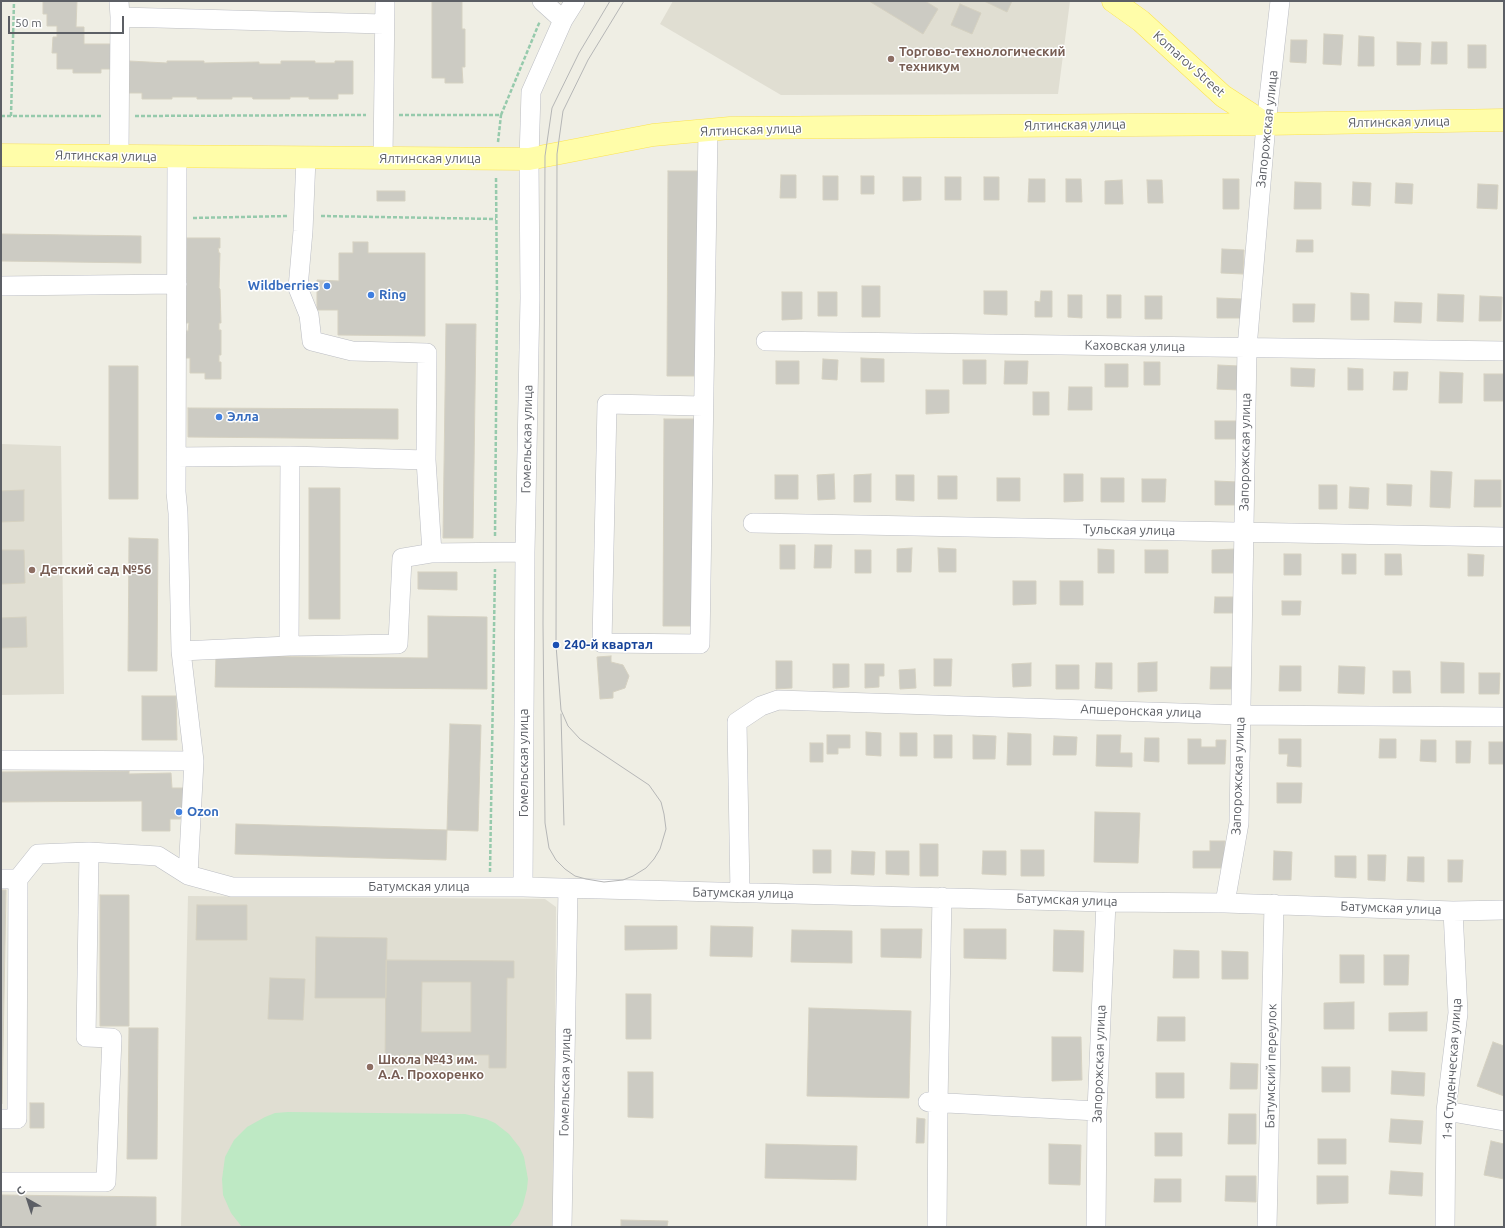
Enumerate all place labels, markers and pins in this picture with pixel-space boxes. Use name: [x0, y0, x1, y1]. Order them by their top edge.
place label: Торгово-технологический техникум: [899, 44, 1065, 75]
marker: Торгово-технологический техникум: [886, 54, 896, 64]
place label: Wildberries: [248, 278, 319, 294]
marker: Wildberries: [322, 281, 332, 291]
place label: Ring: [379, 287, 406, 303]
marker: Ring: [366, 290, 376, 300]
place label: Элла: [227, 409, 259, 425]
marker: Элла: [214, 412, 224, 422]
place label: Детский сад №56: [40, 562, 151, 578]
marker: Детский сад №56: [27, 565, 37, 575]
place label: 240-й квартал: [564, 637, 653, 653]
marker: 240-й квартал: [551, 640, 561, 650]
place label: Ozon: [187, 804, 219, 820]
marker: Ozon: [174, 807, 184, 817]
place label: Школа №43 им. А.А. Прохоренко: [378, 1052, 484, 1083]
marker: Школа №43 им. А.А. Прохоренко: [365, 1062, 375, 1072]

